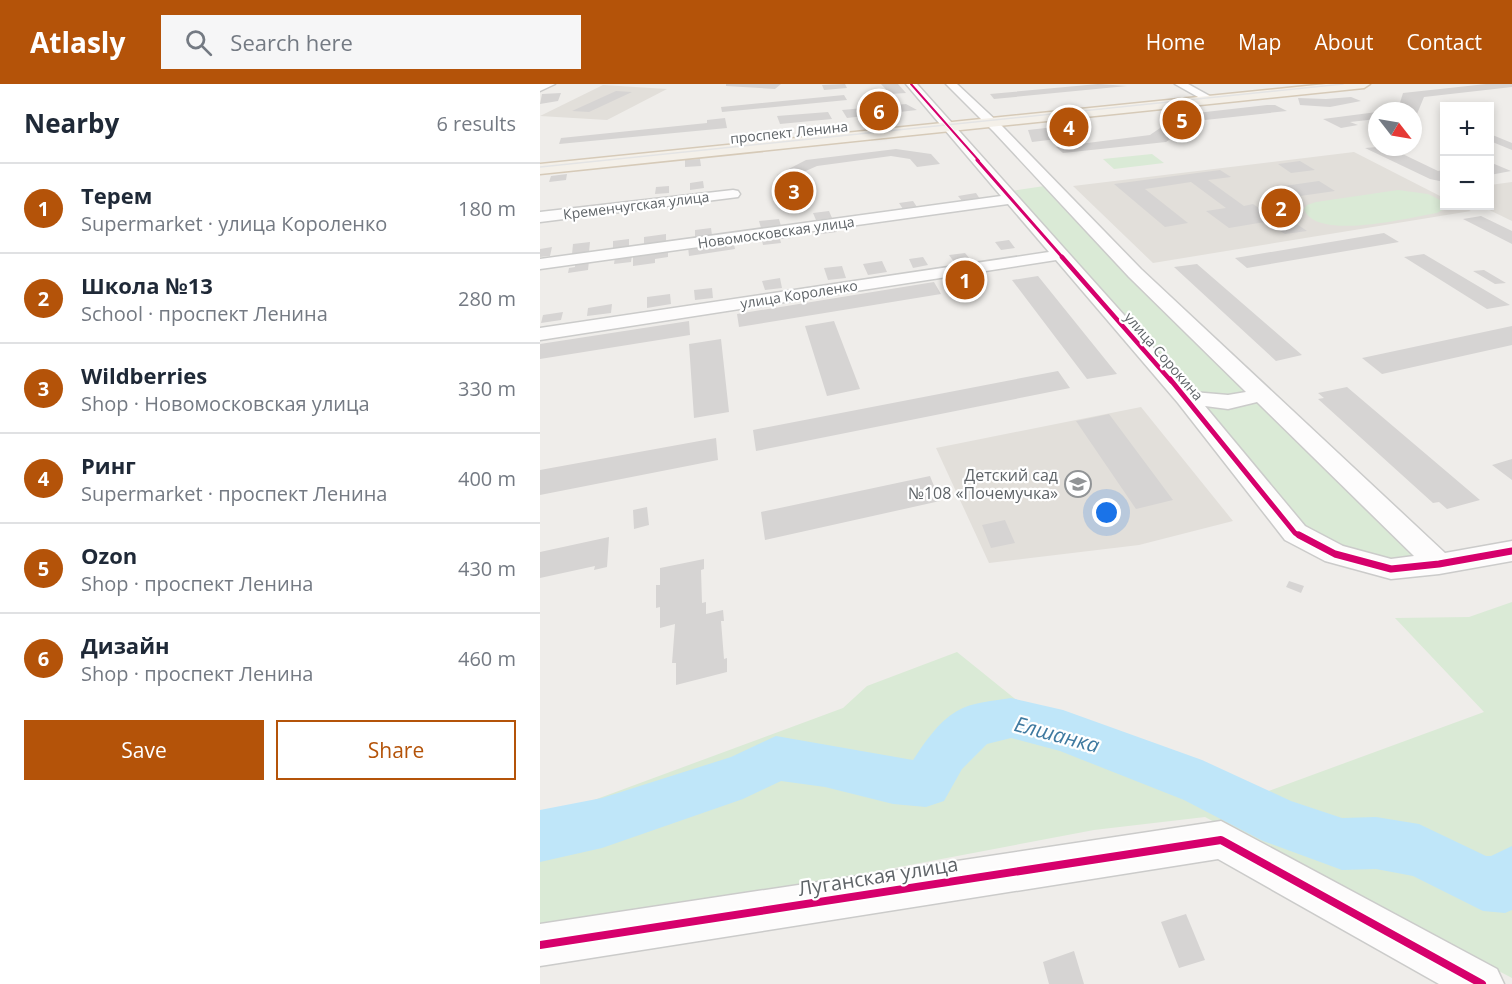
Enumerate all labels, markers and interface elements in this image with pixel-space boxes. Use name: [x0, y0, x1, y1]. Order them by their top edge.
search box: [161, 15, 581, 69]
text: Atlasly: [30, 23, 125, 61]
icon: search: [182, 26, 215, 59]
text: Search here: [230, 27, 353, 57]
text: Home: [1146, 28, 1205, 56]
text: Map: [1238, 28, 1281, 56]
text: About: [1314, 28, 1374, 56]
text: Contact: [1407, 28, 1482, 56]
pin: 6: [860, 88, 898, 134]
pin: 5: [1162, 98, 1202, 142]
north arrow: [1368, 102, 1422, 156]
map controls: [1440, 102, 1494, 210]
button: +: [1440, 102, 1494, 156]
pin: 4: [1050, 104, 1088, 150]
text: Nearby: [24, 105, 119, 141]
text: 6 results: [436, 110, 516, 137]
street label: проспект Ленина: [729, 116, 849, 148]
button: −: [1440, 156, 1494, 210]
pin: 3: [774, 168, 814, 214]
text: Терем: [81, 180, 152, 210]
pin: 2: [1262, 186, 1300, 230]
street label: Кременчугская улица: [562, 187, 710, 223]
text: 1: [38, 195, 49, 222]
text: 180 m: [458, 195, 516, 222]
text: Supermarket · улица Короленко: [81, 210, 387, 237]
street label: Новомосковская улица: [697, 212, 855, 252]
pin: 1: [946, 258, 984, 302]
text: Школа №13: [81, 270, 213, 300]
street label: улица Короленко: [739, 275, 859, 313]
text: 2: [38, 285, 49, 312]
text: 280 m: [458, 285, 516, 312]
text: School · проспект Ленина: [81, 300, 328, 327]
street label: улица Сорокина: [1120, 308, 1208, 404]
text: Wildberries: [81, 360, 207, 390]
text: 3: [38, 375, 49, 402]
text: 330 m: [458, 375, 516, 402]
text: Shop · Новомосковская улица: [81, 390, 370, 417]
text: Ринг: [81, 450, 136, 480]
place label: Детский сад №108 «Почемучка»: [908, 464, 1058, 504]
text: 4: [38, 465, 49, 492]
text: 400 m: [458, 465, 516, 492]
school or university icon: Детский сад №108 «Почемучка»: [1063, 469, 1093, 499]
text: Supermarket · проспект Ленина: [81, 480, 387, 507]
your location: [1092, 498, 1121, 527]
text: Ozon: [81, 540, 137, 570]
text: 5: [38, 555, 49, 582]
text: 430 m: [458, 555, 516, 582]
text: Shop · проспект Ленина: [81, 570, 313, 597]
text: Дизайн: [81, 630, 170, 660]
text: 6: [38, 645, 49, 672]
text: 460 m: [458, 645, 516, 672]
text: Shop · проспект Ленина: [81, 660, 313, 687]
water label: Елшанка: [1011, 709, 1103, 759]
button: Save: [24, 720, 264, 780]
button: Share: [276, 720, 516, 780]
street label: Луганская улица: [796, 850, 960, 902]

